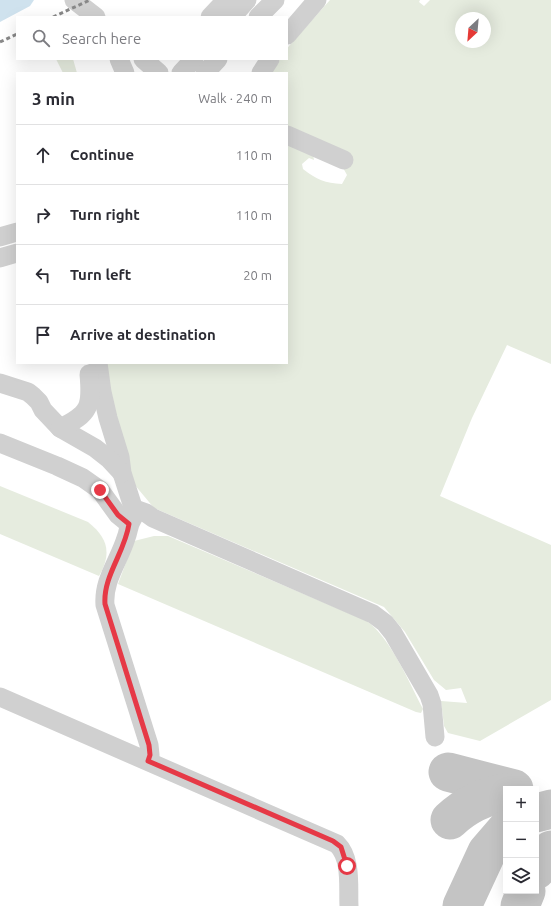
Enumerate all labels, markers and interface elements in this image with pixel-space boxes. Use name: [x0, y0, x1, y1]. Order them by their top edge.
north arrow: [455, 12, 491, 48]
search box: [16, 16, 288, 60]
icon: search: [30, 27, 52, 49]
text: Search here: [62, 30, 141, 47]
text: 3 min: [32, 89, 75, 108]
text: Walk · 240 m: [198, 91, 272, 105]
icon: ahead: [32, 144, 54, 166]
text: Continue: [70, 146, 134, 163]
text: 110 m: [236, 148, 272, 162]
icon: right: [32, 204, 54, 226]
text: Turn right: [70, 206, 140, 223]
text: 110 m: [236, 208, 272, 222]
icon: left: [32, 264, 54, 286]
text: Turn left: [70, 266, 131, 283]
text: 20 m: [243, 268, 272, 282]
icon: arrive: [32, 324, 54, 346]
text: Arrive at destination: [70, 326, 216, 343]
route end: [91, 481, 109, 499]
map controls: [503, 786, 539, 894]
button: +: [503, 786, 539, 822]
button: −: [503, 822, 539, 858]
route start: [338, 857, 356, 875]
button: layers: [503, 858, 539, 894]

